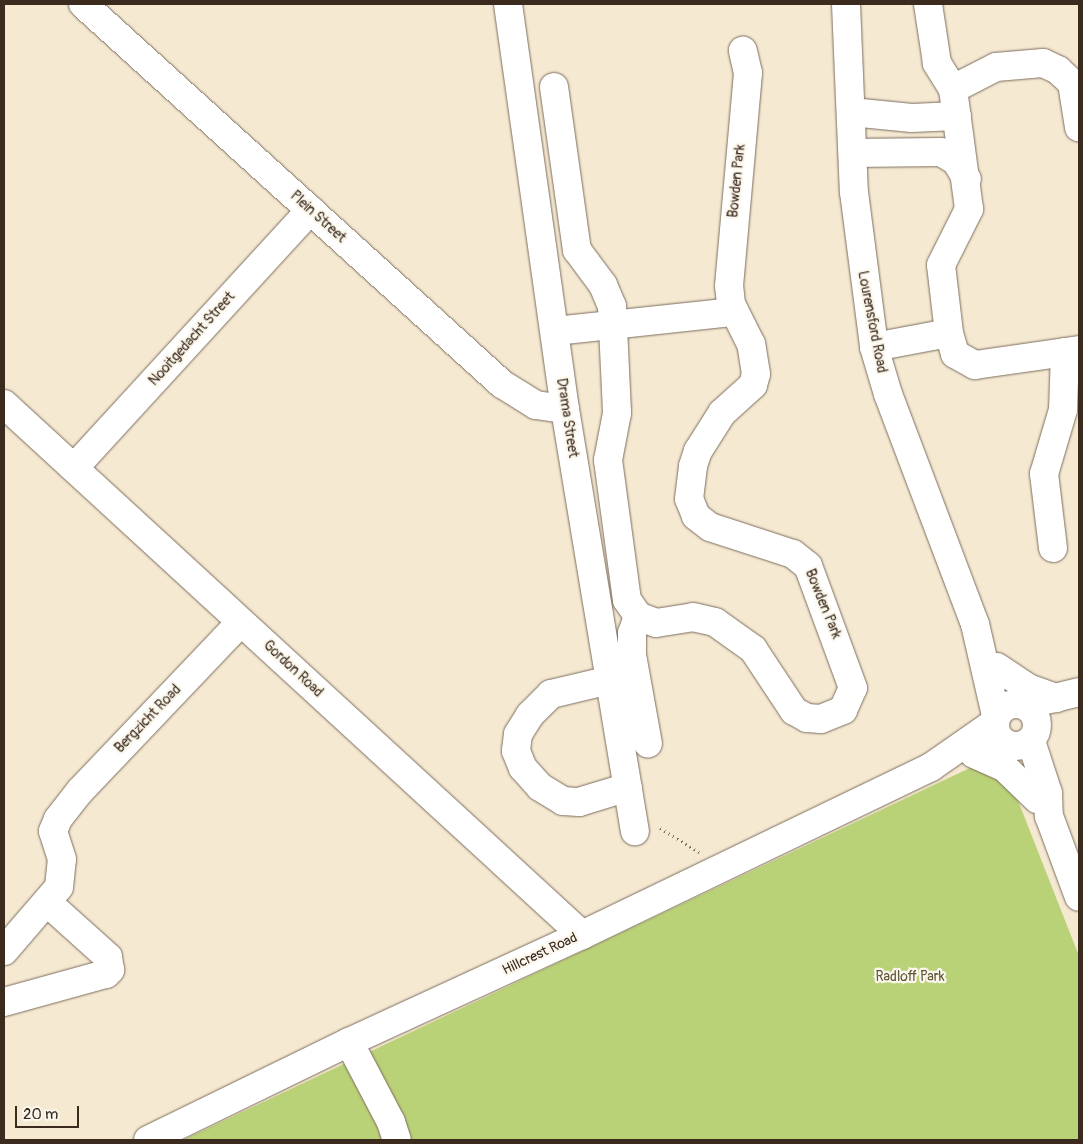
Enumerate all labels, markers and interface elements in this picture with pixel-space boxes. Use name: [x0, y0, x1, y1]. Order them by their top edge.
street label: Bowden Park: [725, 143, 749, 219]
street label: Plein Street: [287, 188, 349, 246]
street label: Lourensford Road: [854, 270, 890, 374]
street label: Nooitgedacht Street: [146, 289, 238, 389]
street label: Drama Street: [552, 377, 582, 459]
street label: Bowden Park: [801, 567, 845, 641]
street label: Gordon Road: [260, 637, 326, 701]
street label: Bergzicht Road: [111, 682, 185, 756]
street label: Hillcrest Road: [500, 929, 580, 979]
park label: Radloff Park: [875, 969, 945, 985]
scale bar: [18, 1096, 81, 1128]
text: 20 m: [23, 1105, 58, 1124]

